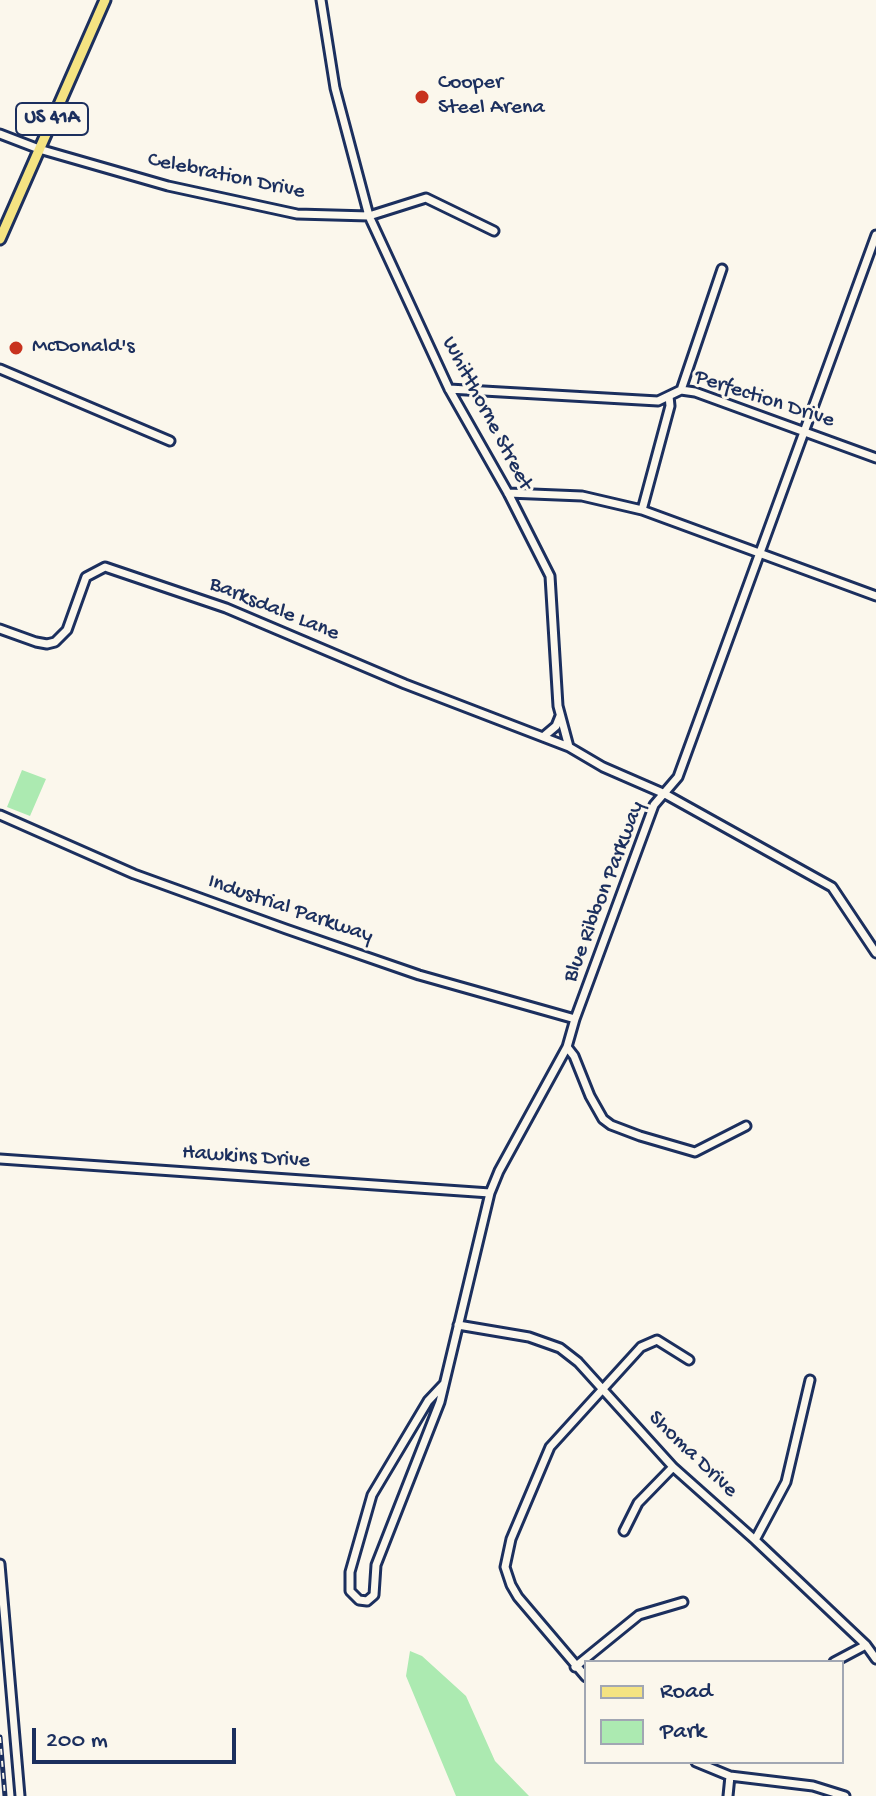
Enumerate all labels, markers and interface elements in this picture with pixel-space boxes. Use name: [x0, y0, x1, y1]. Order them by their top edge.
place label: Cooper Steel Arena: [438, 71, 545, 122]
marker: Cooper Steel Arena: [413, 88, 431, 106]
road number: US 41A: [16, 103, 88, 135]
street label: Celebration Drive: [145, 147, 307, 207]
street label: Whitthorne Street: [434, 333, 538, 495]
place label: McDonald's: [32, 335, 135, 361]
marker: McDonald's: [7, 339, 25, 357]
street label: Perfection Drive: [691, 365, 837, 435]
street label: Barksdale Lane: [205, 572, 343, 648]
street label: Blue Ribbon Parkway: [558, 798, 652, 986]
street label: Industrial Parkway: [204, 869, 376, 951]
street label: Hawkins Drive: [181, 1140, 311, 1176]
street label: Shoma Drive: [642, 1406, 742, 1504]
legend: [584, 1660, 844, 1764]
text: Road: [660, 1678, 712, 1707]
scale bar: [36, 1712, 240, 1762]
text: Park: [660, 1718, 706, 1747]
text: 200 m: [46, 1727, 108, 1756]

